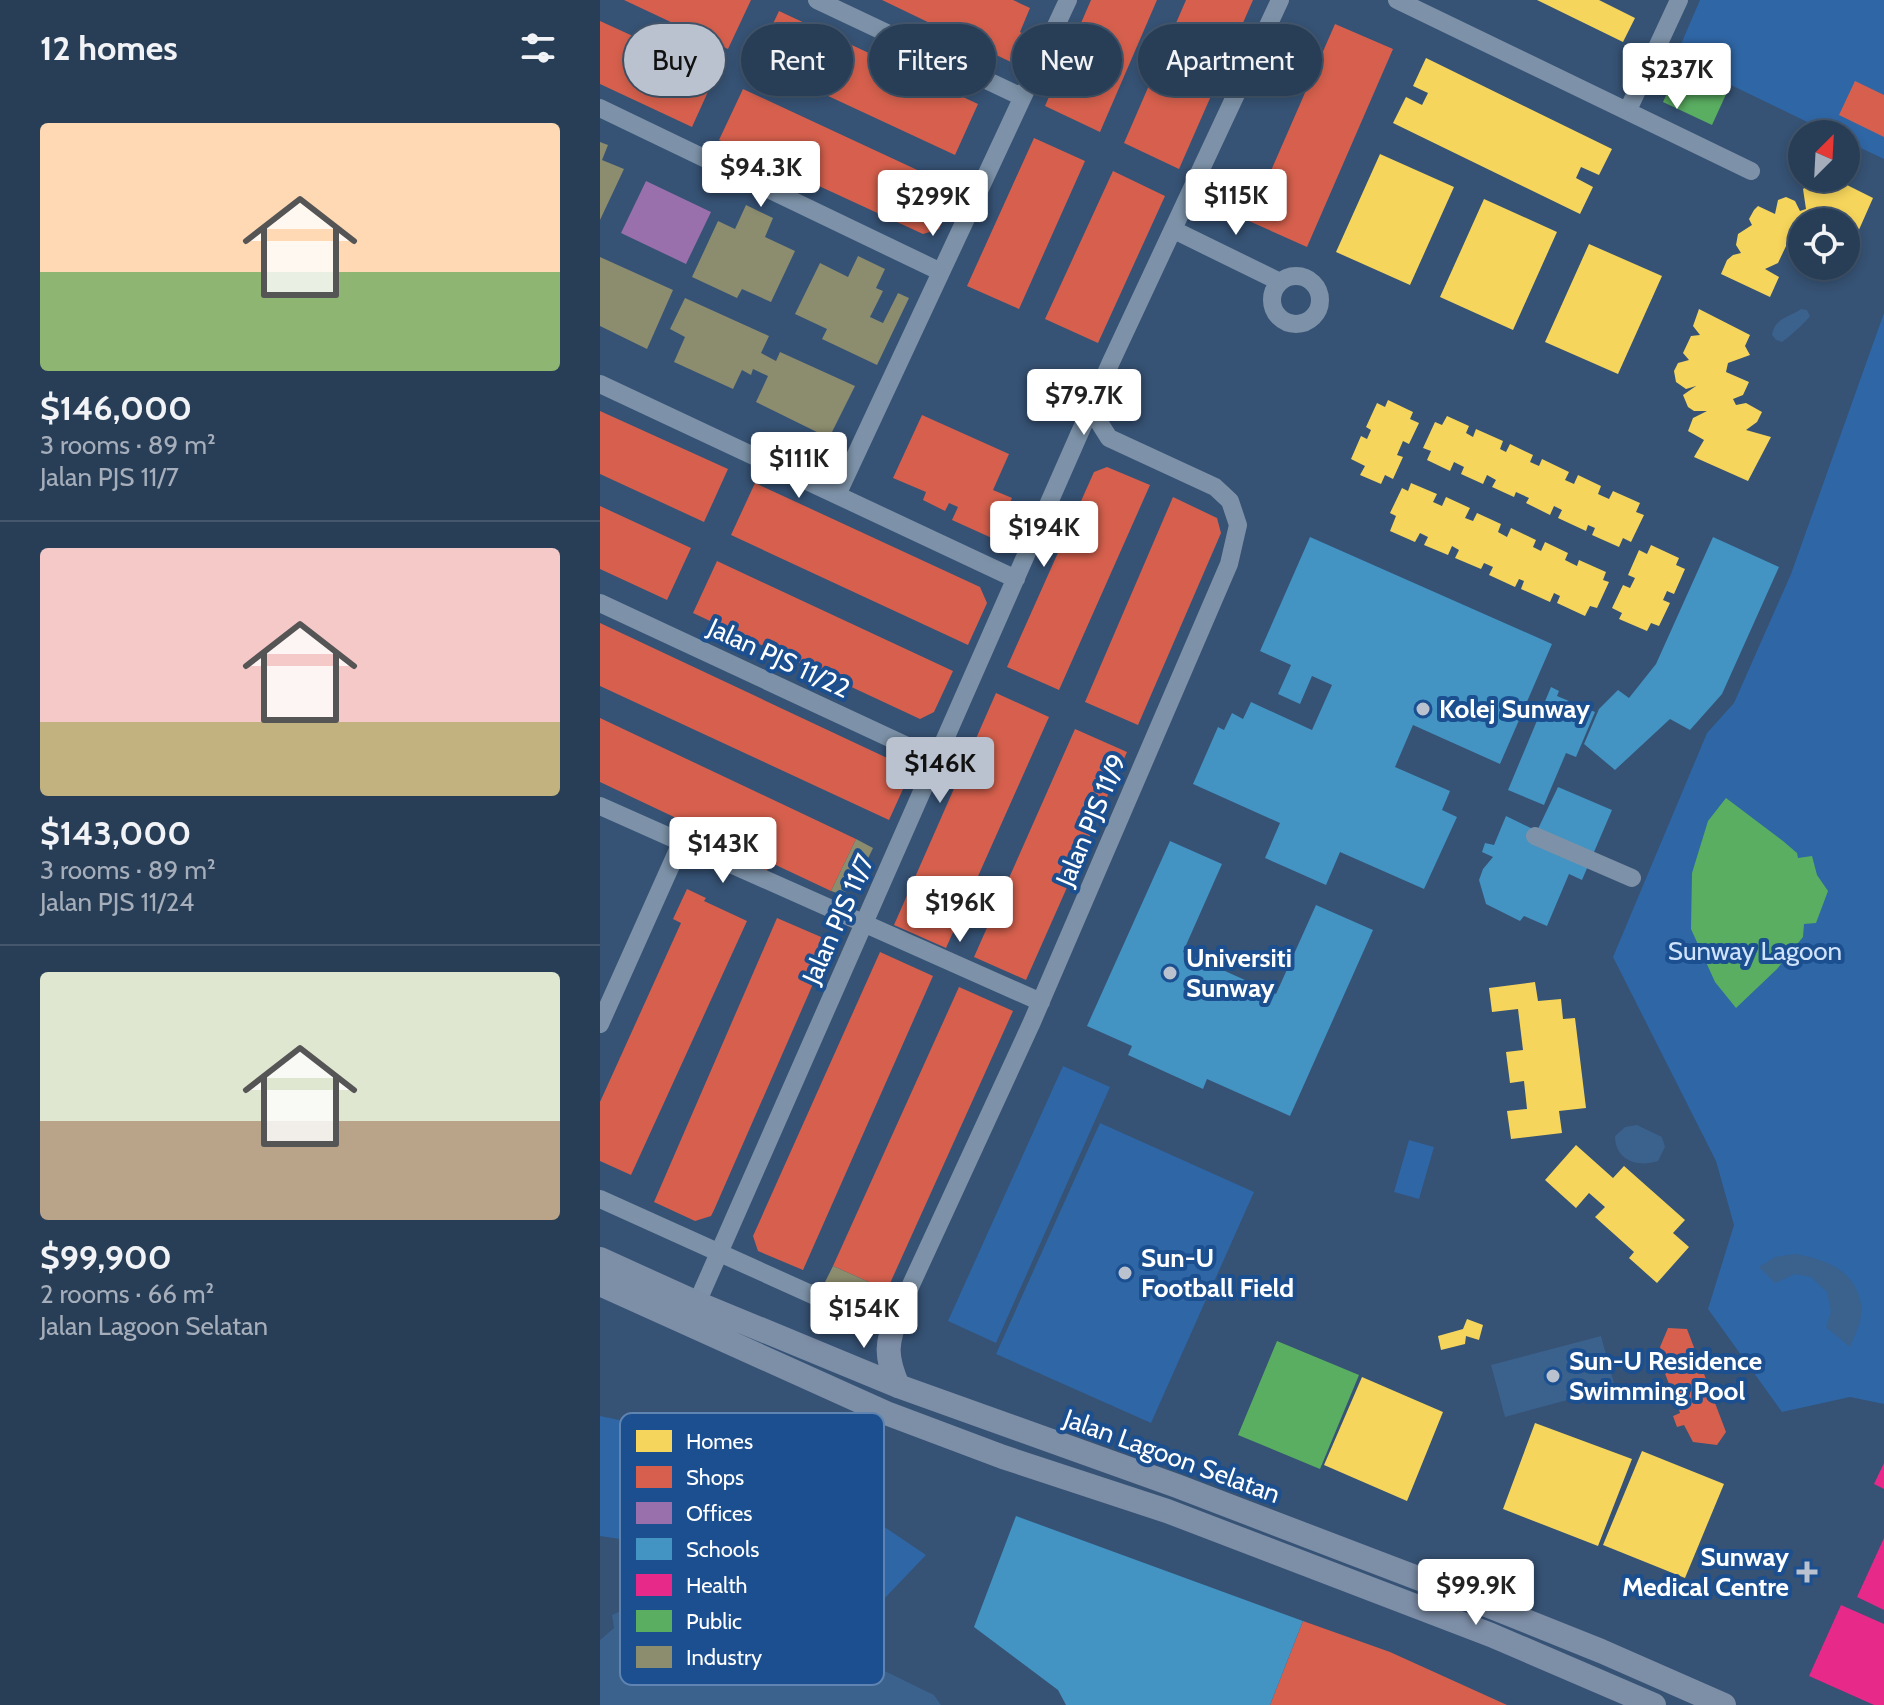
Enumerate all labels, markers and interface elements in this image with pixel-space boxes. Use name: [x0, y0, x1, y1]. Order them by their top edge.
chip: Buy: [624, 24, 725, 96]
chip: Rent: [741, 24, 853, 96]
chip: Filters: [869, 24, 996, 96]
chip: New: [1012, 24, 1122, 96]
chip: Apartment: [1138, 24, 1322, 96]
icon: filters: [516, 26, 560, 70]
text: 12 homes: [40, 27, 178, 69]
pin: $237K: [1621, 43, 1733, 111]
text: $237K: [1641, 53, 1713, 85]
north arrow: [1788, 120, 1860, 192]
map controls: [1788, 120, 1860, 280]
pin: $94.3K: [696, 141, 826, 209]
text: $94.3K: [720, 151, 802, 183]
pin: $115K: [1180, 169, 1292, 237]
pin: $299K: [877, 170, 989, 238]
icon: home: [228, 175, 372, 319]
text: $115K: [1204, 179, 1268, 211]
text: $299K: [896, 180, 970, 212]
button: locate: [1788, 208, 1860, 280]
pin: $79.7K: [1019, 369, 1149, 437]
text: $79.7K: [1045, 379, 1123, 411]
text: $146,000: [40, 387, 192, 429]
text: 3 rooms · 89 m²: [40, 429, 216, 461]
pin: $111K: [743, 432, 855, 500]
text: $111K: [769, 442, 829, 474]
text: Jalan PJS 11/7: [40, 461, 179, 493]
pin: $194K: [988, 501, 1100, 569]
text: $194K: [1008, 511, 1080, 543]
icon: home: [228, 600, 372, 744]
street label: Jalan PJS 11/22: [702, 611, 855, 705]
place label: Kolej Sunway: [1439, 693, 1590, 725]
marker: Kolej Sunway: [1414, 700, 1432, 718]
pin: $146K: [884, 737, 996, 805]
text: $146K: [904, 747, 976, 779]
street label: Jalan PJS 11/9: [1048, 749, 1133, 892]
text: $143,000: [40, 812, 191, 854]
pin: $143K: [667, 817, 779, 885]
text: $143K: [687, 827, 759, 859]
street label: Jalan PJS 11/7: [795, 849, 881, 990]
text: 3 rooms · 89 m²: [40, 854, 216, 886]
pin: $196K: [904, 876, 1016, 944]
text: Jalan PJS 11/24: [40, 886, 194, 918]
text: $196K: [925, 886, 995, 918]
park label: Sunway Lagoon: [1668, 935, 1842, 967]
place label: Universiti Sunway: [1186, 942, 1292, 1004]
marker: Universiti Sunway: [1161, 964, 1179, 982]
icon: home: [228, 1024, 372, 1168]
text: $99,900: [40, 1236, 172, 1278]
place label: Sun-U Football Field: [1141, 1242, 1294, 1304]
marker: Sun-U Football Field: [1116, 1264, 1134, 1282]
text: 2 rooms · 66 m²: [40, 1278, 214, 1310]
pin: $154K: [808, 1282, 920, 1350]
text: $154K: [828, 1292, 900, 1324]
text: Jalan Lagoon Selatan: [40, 1310, 268, 1342]
place label: Sun-U Residence Swimming Pool: [1569, 1345, 1762, 1407]
marker: Sun-U Residence Swimming Pool: [1544, 1367, 1562, 1385]
street label: Jalan Lagoon Selatan: [1058, 1402, 1285, 1510]
legend: [620, 1413, 884, 1685]
text: Homes: [686, 1428, 753, 1455]
text: Shops: [686, 1464, 744, 1491]
text: Offices: [686, 1500, 752, 1527]
text: Schools: [686, 1536, 759, 1563]
place label: Sunway Medical Centre: [1622, 1541, 1789, 1603]
pin: $99.9K: [1411, 1559, 1541, 1627]
marker: Sunway Medical Centre: [1796, 1561, 1818, 1583]
text: $99.9K: [1436, 1569, 1516, 1601]
text: Health: [686, 1572, 747, 1599]
text: Public: [686, 1608, 742, 1635]
text: Industry: [686, 1644, 762, 1671]

